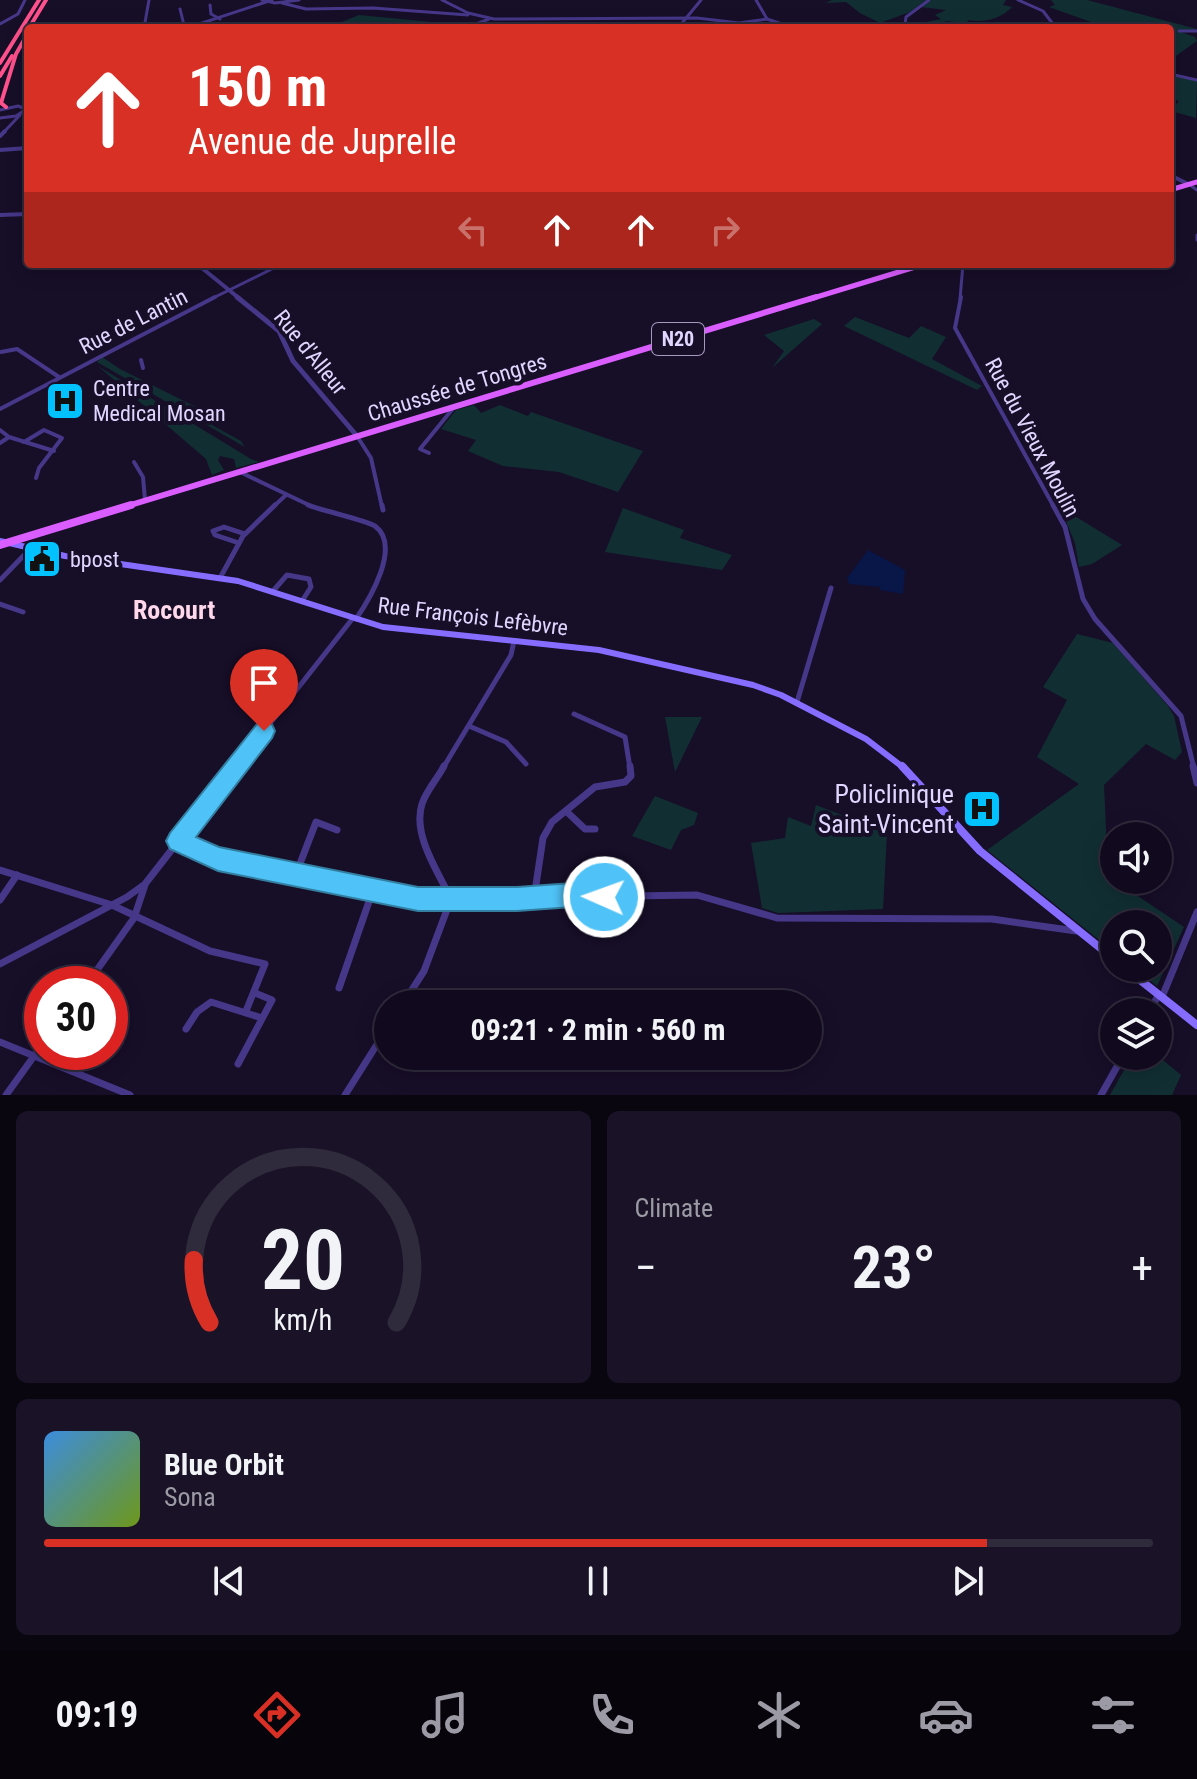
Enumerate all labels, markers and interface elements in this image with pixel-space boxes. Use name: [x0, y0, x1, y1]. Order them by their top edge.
text: 150 m: [188, 54, 327, 120]
icon: ahead: [56, 56, 160, 160]
text: Avenue de Juprelle: [188, 121, 456, 163]
icon: left: [451, 208, 495, 252]
icon: ahead: [535, 208, 579, 252]
icon: ahead: [619, 208, 663, 252]
icon: right: [703, 208, 747, 252]
street label: Rue de Lantin: [75, 284, 191, 359]
street label: Rue d'Alleur: [269, 305, 352, 400]
road number: N20: [652, 323, 704, 355]
street label: Chaussée de Tongres: [365, 348, 550, 427]
street label: Rue du Vieux Moulin: [980, 354, 1085, 521]
place label: Centre Medical Mosan: [93, 376, 226, 426]
hospital icon: Centre Medical Mosan: [44, 380, 86, 422]
public building icon: bpost: [21, 538, 63, 580]
place label: bpost: [70, 547, 119, 572]
street label: Rue François Lefèbvre: [376, 592, 570, 641]
district label: Rocourt: [133, 595, 215, 625]
pin: [230, 649, 298, 731]
icon: arrive: [242, 661, 286, 705]
place label: Policlinique Saint-Vincent: [818, 779, 954, 839]
hospital icon: Policlinique Saint-Vincent: [961, 788, 1003, 830]
map controls: [1100, 822, 1172, 1070]
button: sound: [1100, 822, 1172, 894]
position arrow: [562, 855, 646, 939]
button: search: [1100, 910, 1172, 982]
speed limit sign: 30: [24, 966, 128, 1070]
button: layers: [1100, 998, 1172, 1070]
text: 09:21 · 2 min · 560 m: [471, 1012, 725, 1047]
text: Climate: [635, 1193, 713, 1223]
text: 20: [261, 1212, 345, 1309]
text: 23°: [852, 1232, 936, 1303]
text: −: [635, 1242, 657, 1294]
text: +: [1131, 1242, 1153, 1294]
text: km/h: [274, 1303, 333, 1337]
text: Blue Orbit: [164, 1447, 284, 1482]
text: Sona: [164, 1482, 216, 1512]
icon: previous: [207, 1559, 251, 1603]
icon: pause: [576, 1559, 620, 1603]
icon: next: [946, 1559, 990, 1603]
icon: directions: [249, 1687, 305, 1743]
icon: music: [417, 1687, 473, 1743]
icon: phone: [584, 1687, 640, 1743]
icon: climate: [751, 1687, 807, 1743]
icon: car: [918, 1687, 974, 1743]
icon: filters: [1085, 1687, 1141, 1743]
text: 09:19: [56, 1694, 138, 1736]

